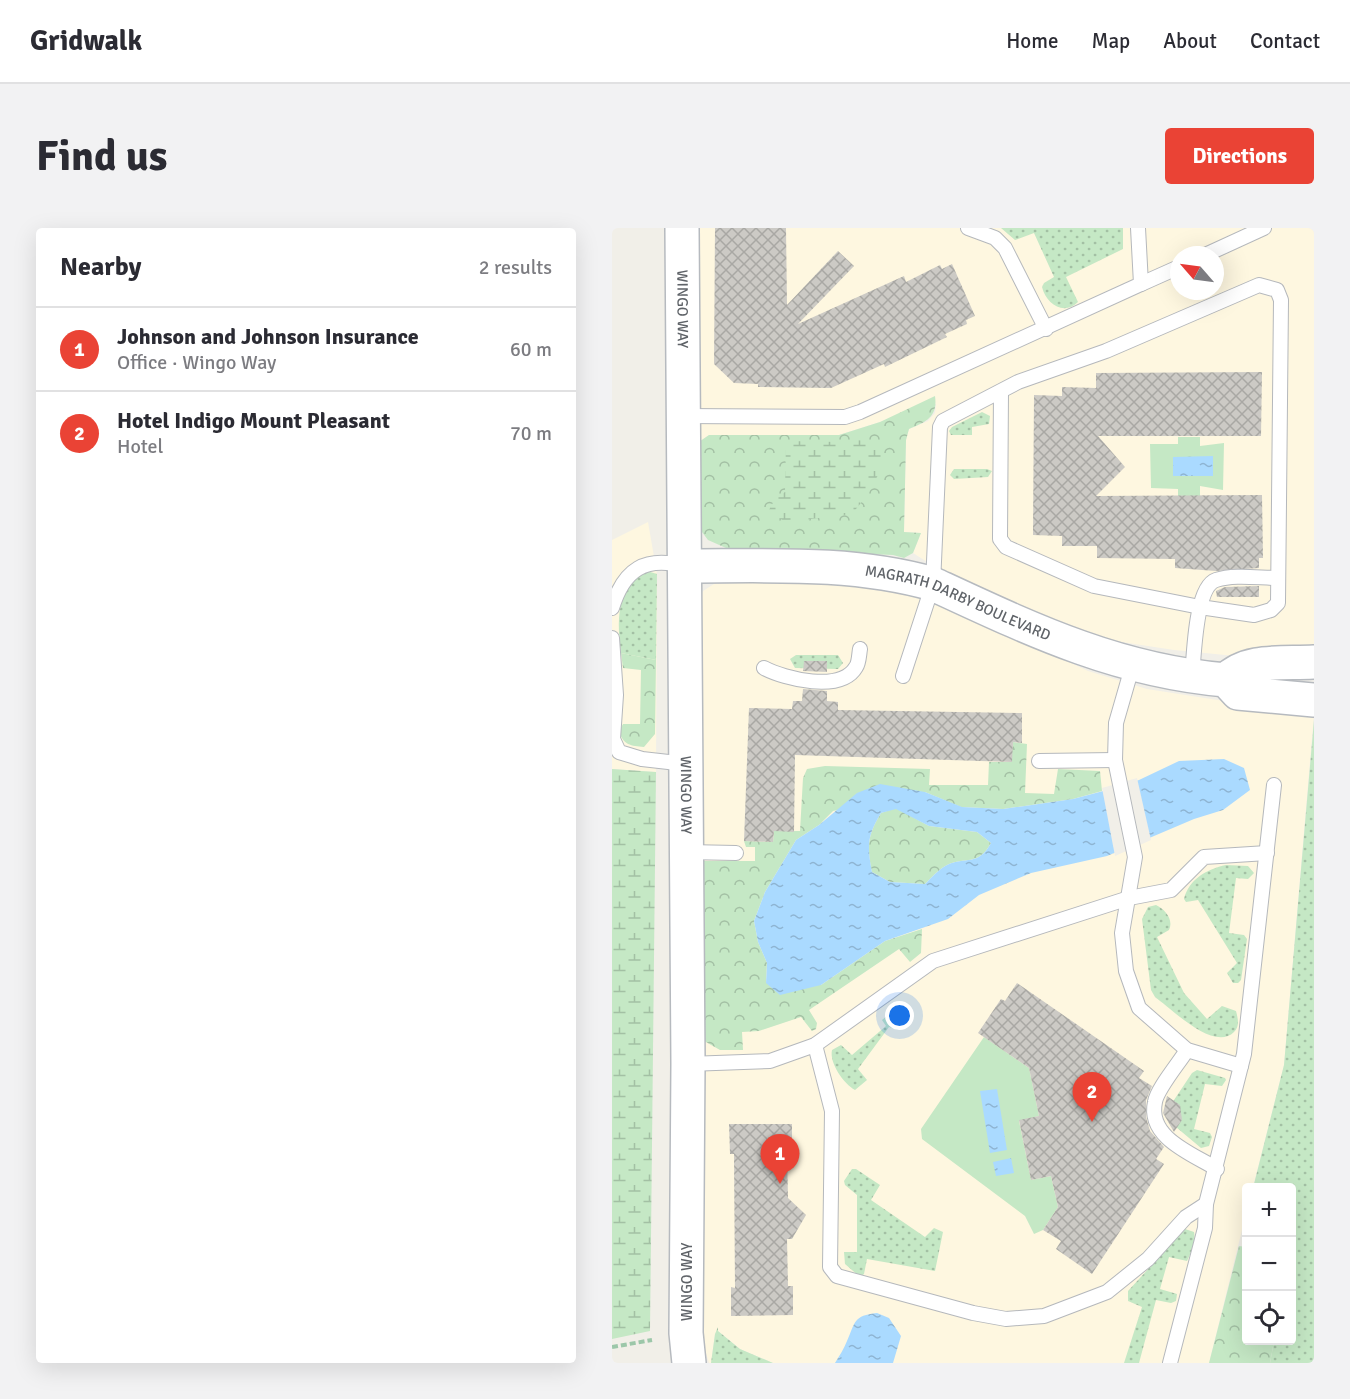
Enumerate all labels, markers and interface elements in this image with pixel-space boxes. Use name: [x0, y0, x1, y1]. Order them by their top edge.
text: Gridwalk: [30, 24, 142, 58]
text: Home: [1006, 28, 1059, 54]
text: Map: [1092, 28, 1130, 54]
text: About: [1163, 28, 1217, 54]
text: Contact: [1250, 28, 1320, 54]
button: Directions: [1165, 128, 1314, 184]
text: Find us: [36, 131, 167, 182]
north arrow: [1170, 246, 1224, 300]
text: Nearby: [60, 251, 141, 283]
text: 2 results: [479, 255, 552, 280]
street label: WINGO WAY: [673, 270, 692, 349]
text: Johnson and Johnson Insurance: [117, 323, 419, 350]
text: 1: [74, 337, 85, 362]
text: 60 m: [510, 337, 552, 362]
text: Office · Wingo Way: [117, 350, 276, 375]
text: Hotel Indigo Mount Pleasant: [117, 407, 390, 434]
text: 2: [74, 421, 85, 446]
text: 70 m: [510, 421, 552, 446]
text: Hotel: [117, 434, 163, 459]
street label: MAGRATH DARBY BOULEVARD: [864, 562, 1053, 644]
street label: WINGO WAY: [677, 756, 695, 835]
your location: [885, 1001, 914, 1030]
pin: 2: [1072, 1072, 1112, 1122]
pin: 1: [760, 1134, 800, 1184]
map controls: [1242, 1183, 1296, 1345]
button: +: [1242, 1183, 1296, 1237]
button: −: [1242, 1237, 1296, 1291]
street label: WINGO WAY: [678, 1242, 696, 1321]
button: locate: [1242, 1291, 1296, 1345]

